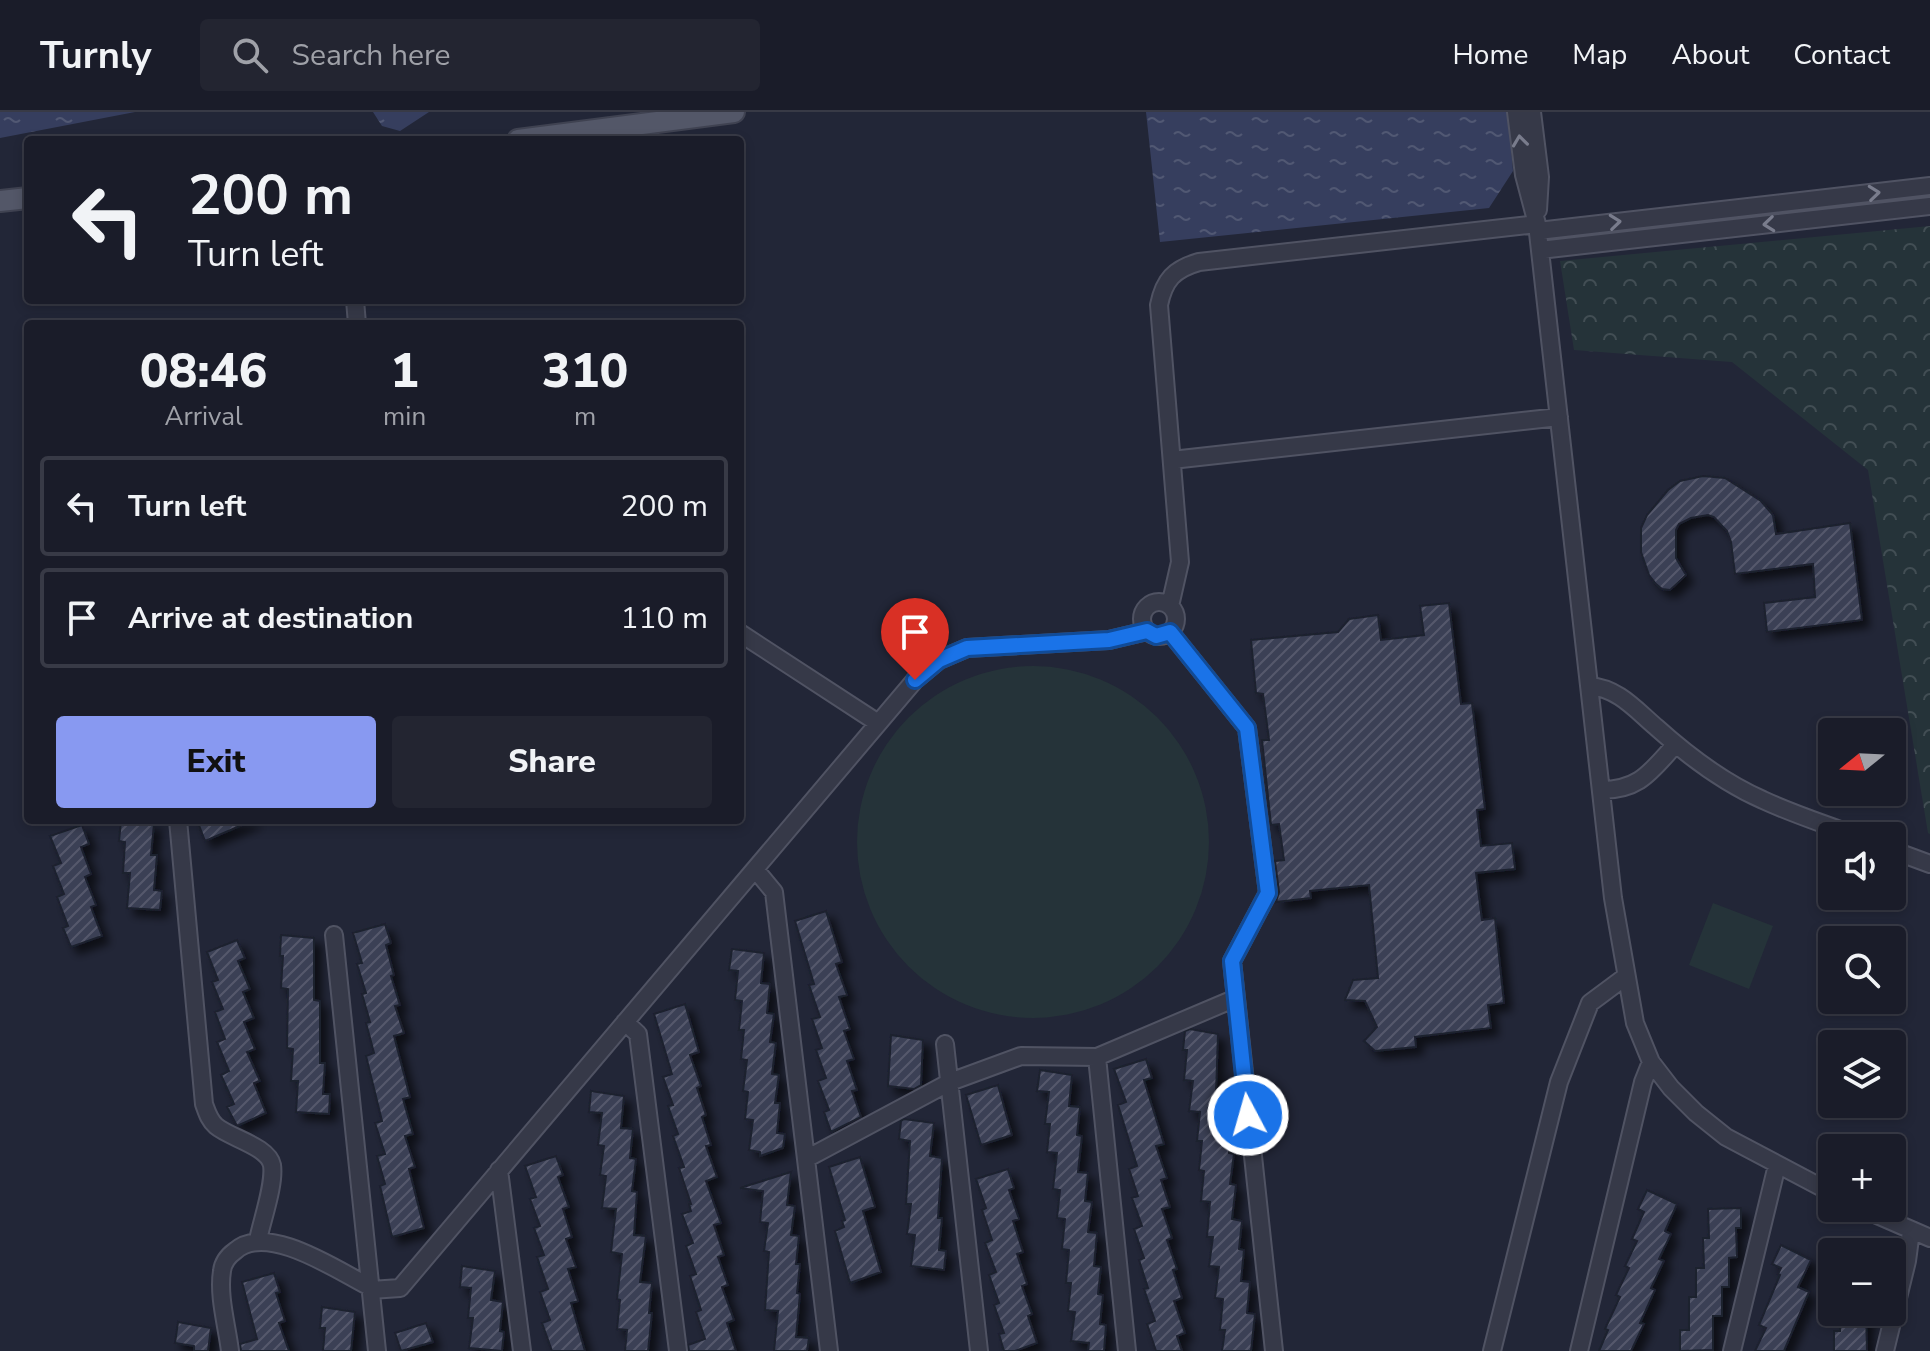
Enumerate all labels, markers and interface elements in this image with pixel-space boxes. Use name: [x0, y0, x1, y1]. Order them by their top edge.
search box: [200, 19, 760, 91]
text: Turnly: [40, 30, 152, 81]
icon: search: [228, 33, 272, 77]
text: Search here: [292, 35, 451, 76]
text: Home: [1453, 36, 1528, 74]
text: Map: [1572, 36, 1627, 74]
text: About: [1671, 36, 1749, 74]
text: Contact: [1793, 36, 1890, 74]
one-way arrow: [1512, 134, 1529, 148]
text: 200 m: [188, 157, 353, 234]
icon: left: [56, 168, 160, 272]
one-way arrow: [1868, 184, 1881, 201]
one-way arrow: [1609, 213, 1622, 230]
one-way arrow: [1762, 215, 1776, 232]
text: Turn left: [188, 230, 323, 279]
text: 08:46: [140, 338, 267, 404]
text: 1: [390, 338, 419, 404]
text: 310: [542, 338, 628, 404]
text: Arrival: [164, 399, 243, 434]
text: min: [383, 399, 426, 434]
text: m: [574, 399, 596, 434]
icon: left: [60, 484, 104, 528]
text: Turn left: [128, 486, 246, 527]
text: 200 m: [621, 486, 708, 527]
icon: arrive: [60, 596, 104, 640]
text: Arrive at destination: [128, 598, 413, 639]
text: 110 m: [621, 598, 708, 639]
pin: [881, 598, 949, 680]
icon: arrive: [893, 610, 937, 654]
button: Exit: [56, 716, 376, 808]
button: Share: [392, 716, 712, 808]
north arrow: [1818, 718, 1906, 806]
map controls: [1818, 718, 1906, 1326]
button: sound: [1818, 822, 1906, 910]
button: search: [1818, 926, 1906, 1014]
button: layers: [1818, 1030, 1906, 1118]
position arrow: [1206, 1073, 1290, 1157]
button: +: [1818, 1134, 1906, 1222]
button: −: [1818, 1238, 1906, 1326]

